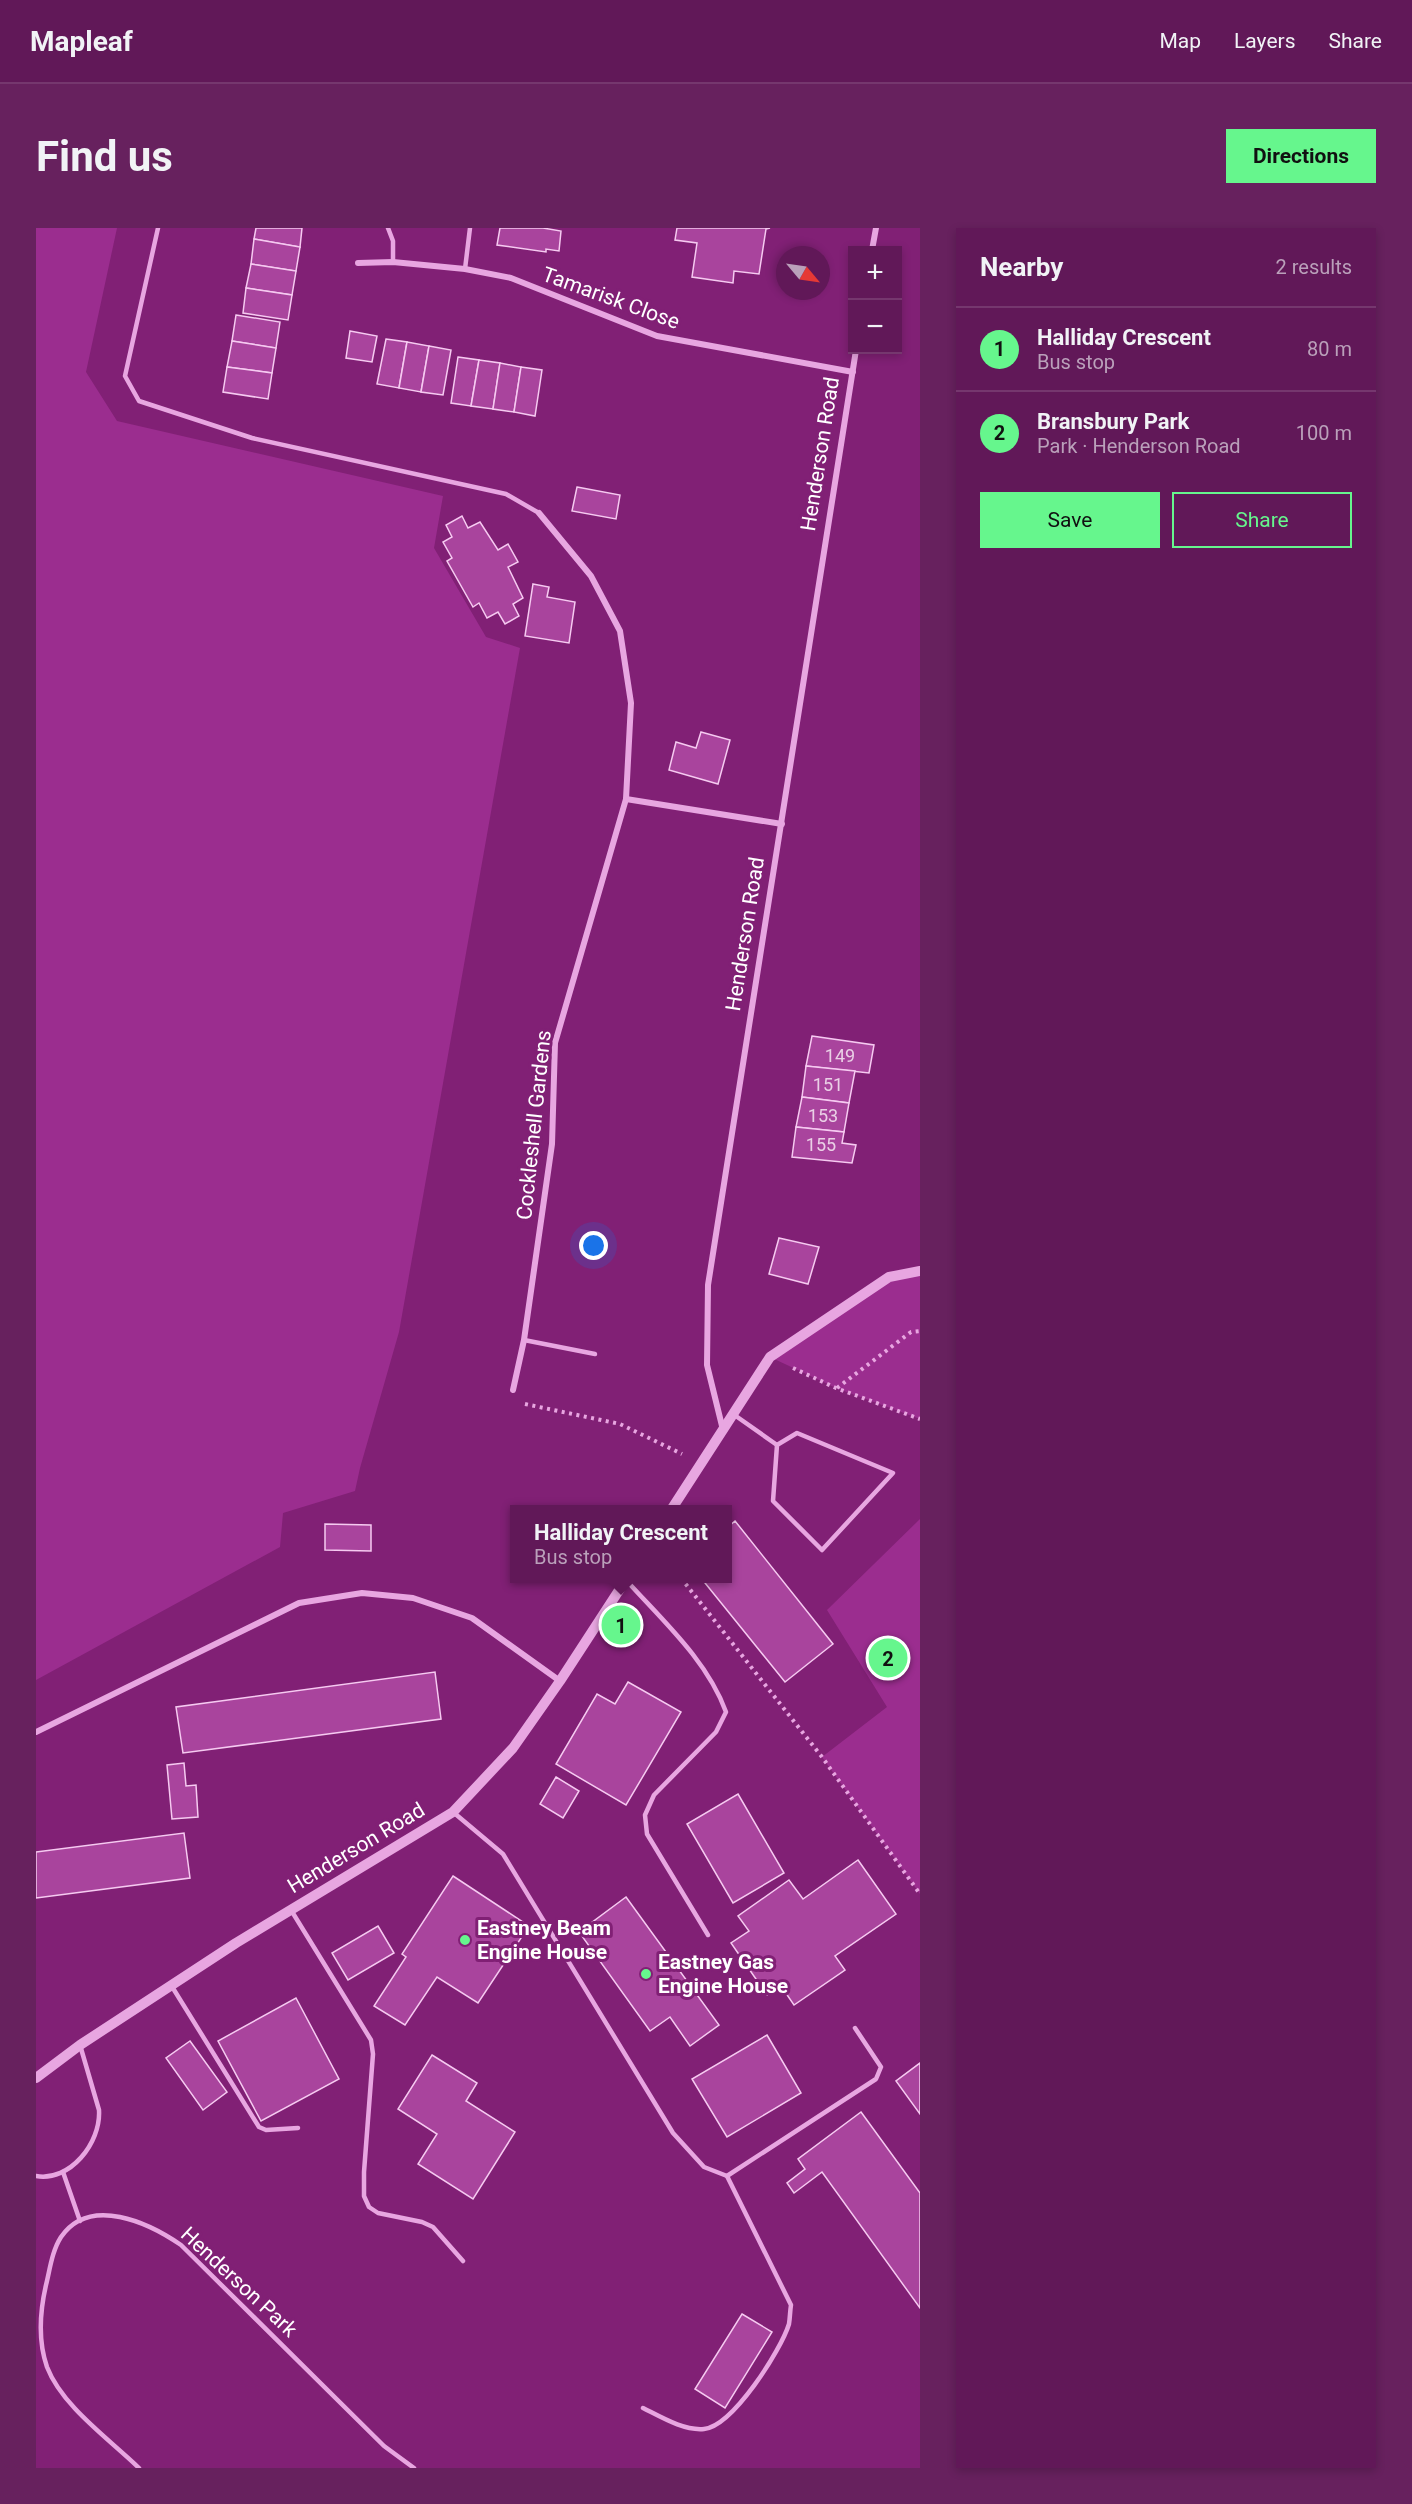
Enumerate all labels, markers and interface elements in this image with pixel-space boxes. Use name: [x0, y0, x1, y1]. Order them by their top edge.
text: Mapleaf: [30, 25, 133, 58]
text: Map: [1159, 29, 1201, 53]
text: Layers: [1234, 29, 1295, 53]
text: Share: [1328, 29, 1382, 53]
button: Directions: [1226, 129, 1376, 183]
text: Find us: [36, 132, 173, 181]
north arrow: [776, 246, 830, 300]
map controls: [848, 246, 902, 354]
button: +: [848, 246, 902, 300]
text: Nearby: [980, 252, 1063, 282]
text: 2 results: [1276, 255, 1352, 279]
street label: Tamarisk Close: [539, 262, 683, 334]
button: −: [848, 300, 902, 354]
text: Halliday Crescent: [1037, 325, 1211, 350]
text: 1: [994, 337, 1005, 361]
text: 80 m: [1307, 337, 1352, 361]
text: Bus stop: [1037, 350, 1115, 374]
street label: Henderson Road: [796, 375, 844, 533]
text: Bransbury Park: [1037, 409, 1189, 434]
text: 2: [994, 421, 1005, 445]
text: 100 m: [1296, 421, 1352, 445]
text: Park · Henderson Road: [1037, 434, 1241, 458]
button: Save: [980, 492, 1160, 548]
button: Share: [1172, 492, 1352, 548]
street label: Henderson Road: [721, 855, 769, 1013]
street label: Cockleshell Gardens: [512, 1029, 556, 1221]
house number: 149: [825, 1045, 855, 1066]
house number: 151: [813, 1074, 843, 1095]
house number: 153: [808, 1105, 838, 1126]
house number: 155: [806, 1134, 836, 1155]
your location: [579, 1231, 608, 1260]
popup: [510, 1505, 732, 1583]
text: Halliday Crescent: [534, 1520, 708, 1545]
text: Bus stop: [534, 1545, 612, 1569]
pin: 1: [602, 1602, 640, 1648]
pin: 2: [868, 1636, 908, 1680]
street label: Henderson Road: [283, 1798, 429, 1898]
place label: Eastney Beam Engine House: [477, 1916, 611, 1964]
marker: Eastney Beam Engine House: [458, 1933, 472, 1947]
place label: Eastney Gas Engine House: [658, 1950, 788, 1998]
marker: Eastney Gas Engine House: [639, 1967, 653, 1981]
street label: Henderson Park: [176, 2222, 302, 2342]

